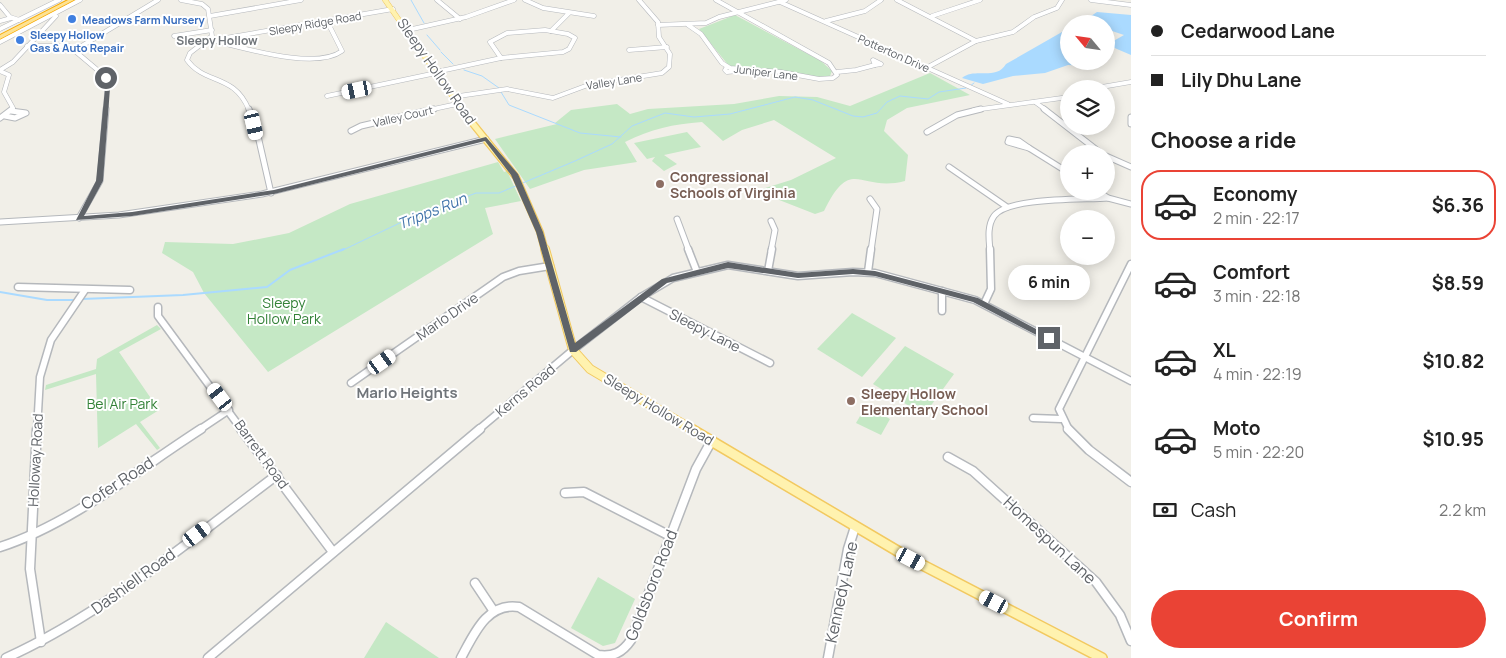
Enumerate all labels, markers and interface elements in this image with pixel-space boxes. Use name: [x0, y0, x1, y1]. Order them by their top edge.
street label: Sleepy Ridge Road: [268, 7, 362, 39]
place label: Meadows Farm Nursery: [82, 12, 205, 27]
marker: Meadows Farm Nursery: [66, 13, 78, 25]
street label: Sleepy Hollow Road: [393, 14, 481, 128]
north arrow: [1060, 15, 1115, 70]
map controls: [1060, 15, 1115, 265]
text: Cedarwood Lane: [1181, 18, 1335, 44]
place label: Sleepy Hollow Gas & Auto Repair: [30, 27, 125, 55]
street label: Potterton Drive: [856, 31, 933, 76]
district label: Sleepy Hollow: [176, 32, 258, 49]
marker: Sleepy Hollow Gas & Auto Repair: [14, 34, 26, 46]
street label: Juniper Lane: [733, 61, 799, 83]
route start: [95, 67, 117, 89]
text: Lily Dhu Lane: [1181, 67, 1301, 93]
street label: Valley Lane: [585, 69, 644, 93]
car: [340, 80, 373, 100]
button: layers: [1060, 80, 1115, 135]
street label: Valley Court: [372, 102, 434, 130]
car: [243, 109, 264, 141]
text: Choose a ride: [1151, 125, 1296, 155]
button: +: [1060, 145, 1115, 200]
place label: Congressional Schools of Virginia: [670, 167, 796, 202]
marker: Congressional Schools of Virginia: [654, 178, 666, 190]
text: Economy: [1213, 181, 1297, 207]
icon: car: [1153, 183, 1198, 228]
water label: Tripps Run: [394, 187, 471, 234]
text: $6.36: [1432, 192, 1484, 218]
text: 2 min · 22:17: [1213, 207, 1299, 229]
button: −: [1060, 210, 1115, 265]
text: Comfort: [1213, 259, 1290, 285]
icon: car: [1153, 261, 1198, 306]
callout: 6 min: [1008, 266, 1090, 300]
text: $8.59: [1432, 270, 1484, 296]
text: 6 min: [1028, 271, 1070, 293]
text: 3 min · 22:18: [1213, 285, 1300, 307]
street label: Marlo Drive: [412, 288, 482, 344]
park label: Sleepy Hollow Park: [247, 293, 322, 328]
street label: Sleepy Lane: [666, 304, 744, 356]
route end: [1038, 327, 1060, 349]
text: XL: [1213, 337, 1236, 363]
icon: car: [1153, 339, 1198, 384]
car: [365, 347, 398, 377]
text: $10.82: [1423, 348, 1484, 374]
street label: Kerns Road: [491, 359, 559, 421]
text: 4 min · 22:19: [1213, 363, 1302, 385]
street label: Sleepy Hollow Road: [600, 369, 718, 449]
car: [204, 381, 235, 413]
district label: Marlo Heights: [356, 382, 458, 403]
place label: Sleepy Hollow Elementary School: [861, 384, 988, 419]
park label: Bel Air Park: [87, 394, 158, 413]
marker: Sleepy Hollow Elementary School: [845, 395, 857, 407]
street label: Holloway Road: [23, 413, 47, 507]
text: Moto: [1213, 415, 1260, 441]
street label: Barrett Road: [231, 416, 293, 492]
icon: car: [1153, 417, 1198, 462]
text: $10.95: [1423, 426, 1484, 452]
text: 5 min · 22:20: [1213, 441, 1304, 463]
street label: Cofer Road: [76, 451, 158, 515]
street label: Homespun Lane: [999, 491, 1101, 589]
icon: cash: [1151, 496, 1179, 524]
text: Cash: [1191, 497, 1236, 523]
text: 2.2 km: [1439, 499, 1486, 521]
car: [180, 519, 213, 549]
street label: Goldsboro Road: [620, 526, 682, 644]
street label: Kennedy Lane: [820, 539, 862, 645]
street label: Dashiell Road: [86, 543, 180, 619]
car: [894, 545, 927, 573]
car: [977, 589, 1010, 615]
button: Confirm: [1151, 590, 1486, 648]

